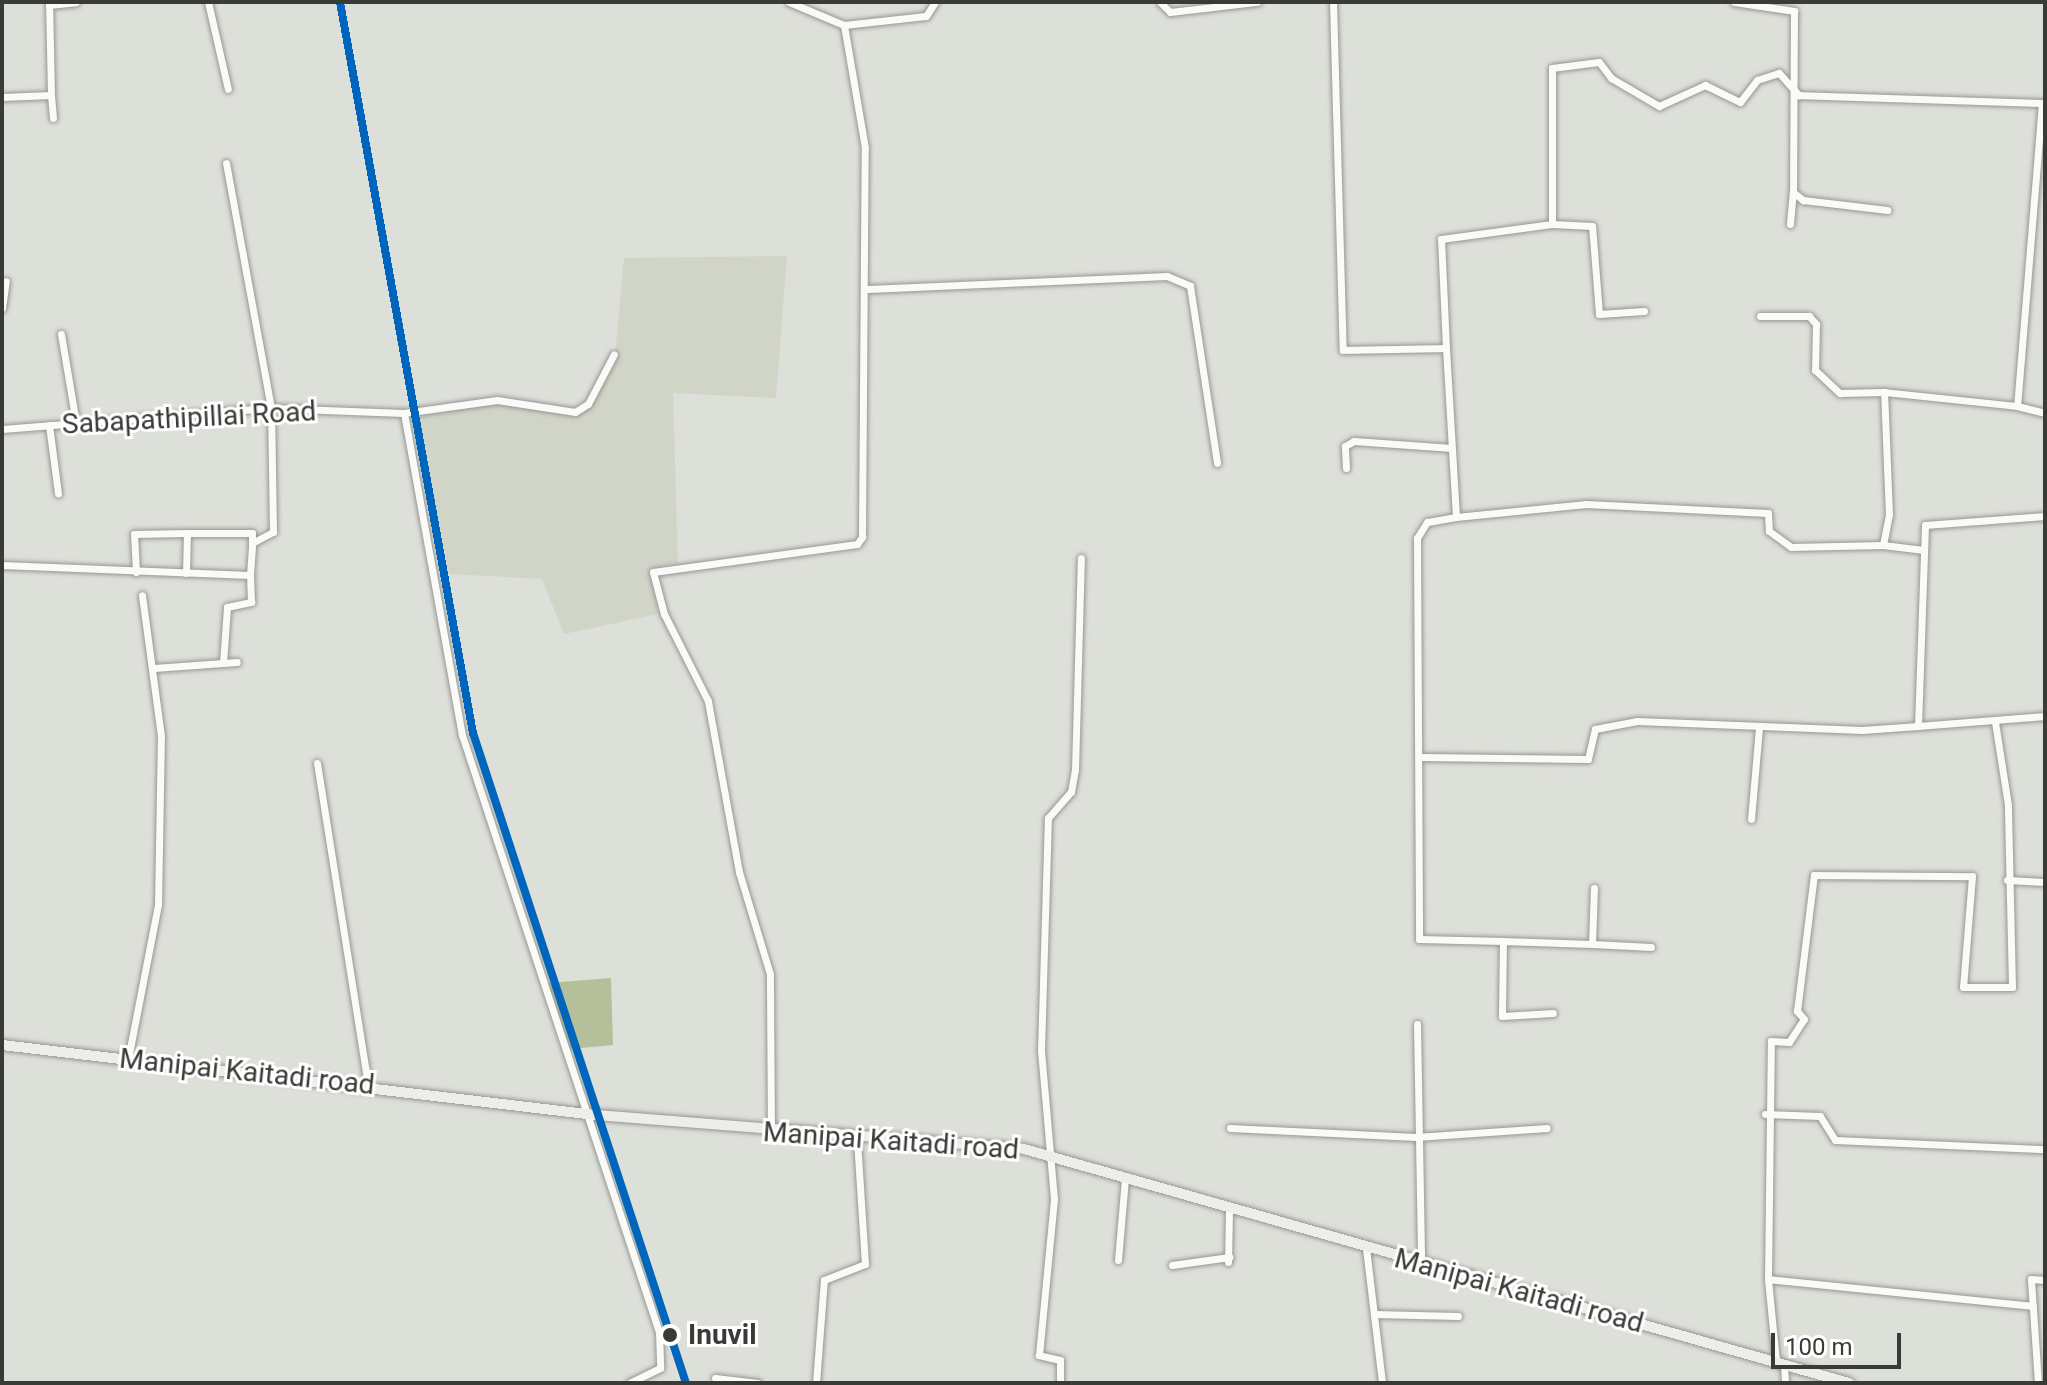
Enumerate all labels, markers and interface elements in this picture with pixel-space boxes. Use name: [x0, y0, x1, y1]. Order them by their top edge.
street label: Sabapathipillai Road: [61, 395, 317, 441]
street label: Manipai Kaitadi road: [118, 1042, 376, 1102]
street label: Manipai Kaitadi road: [762, 1115, 1020, 1167]
street label: Manipai Kaitadi road: [1391, 1242, 1647, 1340]
scale bar: [1775, 1317, 1905, 1367]
place label: Inuvil: [688, 1318, 757, 1352]
marker: Inuvil: [659, 1324, 681, 1346]
text: 100 m: [1785, 1333, 1852, 1361]

